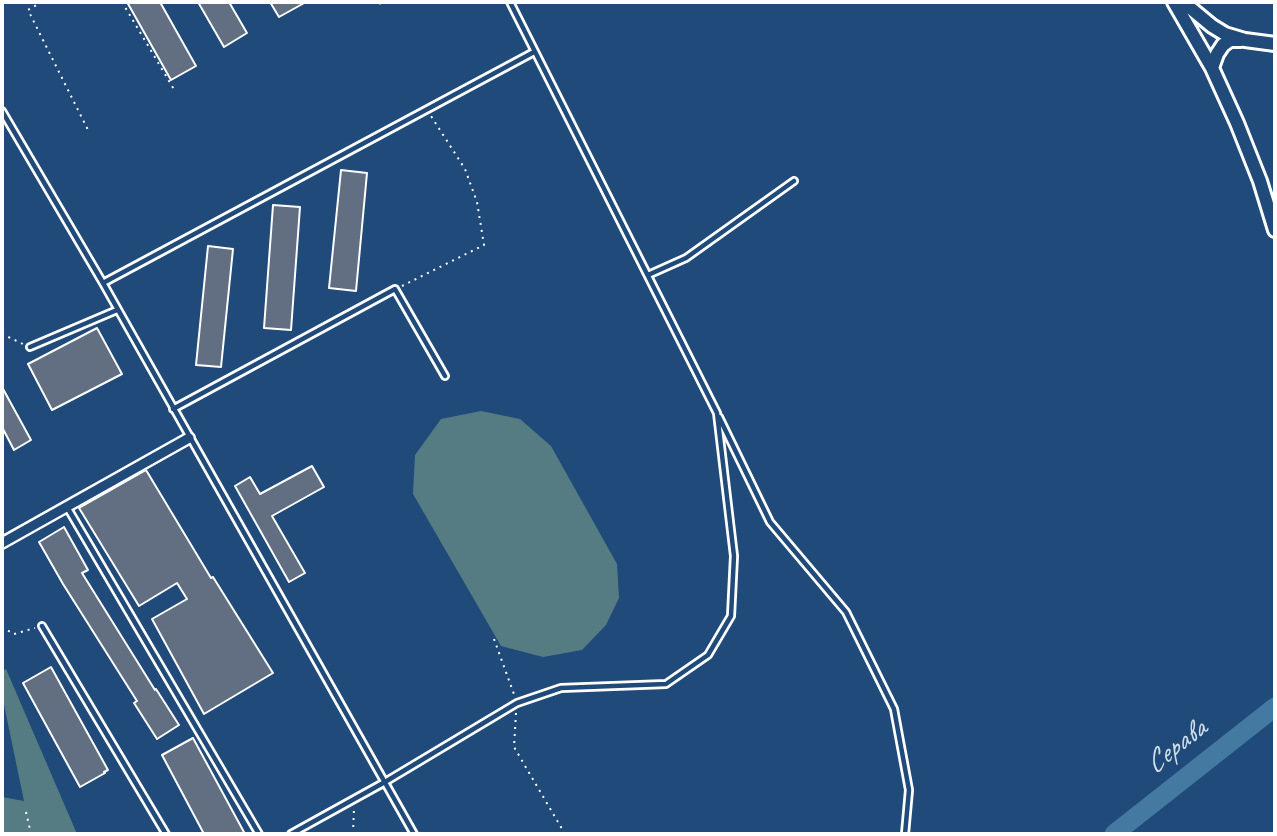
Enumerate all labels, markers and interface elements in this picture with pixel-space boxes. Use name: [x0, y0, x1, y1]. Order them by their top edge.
water label: Серава: [1138, 712, 1214, 782]

